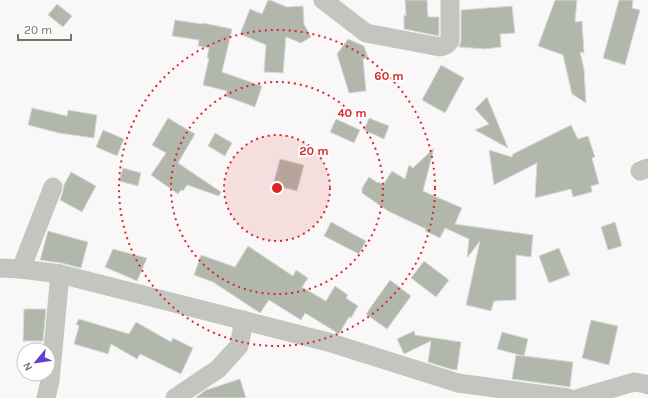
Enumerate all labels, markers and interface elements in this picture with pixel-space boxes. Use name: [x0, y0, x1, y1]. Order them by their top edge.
scale bar: [18, 16, 71, 42]
text: 20 m: [24, 23, 52, 37]
text: 60 m: [374, 69, 404, 83]
text: 40 m: [337, 106, 367, 120]
text: 20 m: [299, 144, 329, 158]
centre of rings: [270, 181, 284, 195]
north arrow: [16, 342, 56, 382]
text: N: [20, 360, 35, 373]

